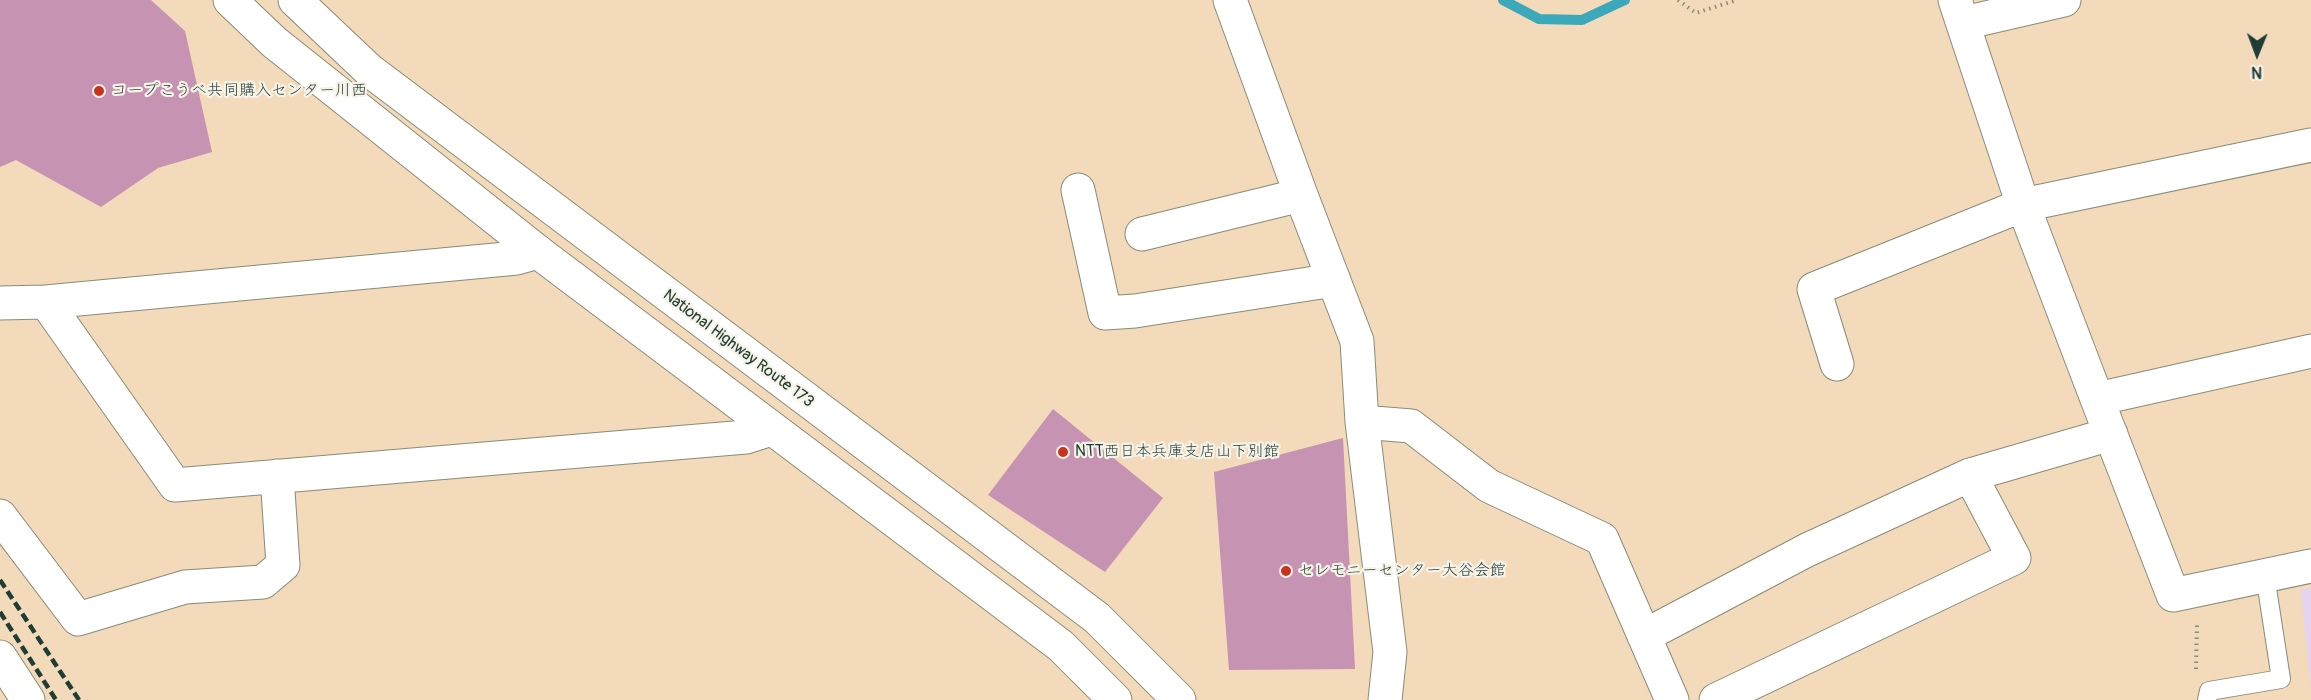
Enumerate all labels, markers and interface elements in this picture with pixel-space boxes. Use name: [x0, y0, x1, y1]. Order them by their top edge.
north arrow: [2227, 24, 2287, 84]
text: N: [2251, 62, 2262, 82]
place label: コープこうべ共同購入センター川西: [111, 81, 367, 101]
marker: コープこうべ共同購入センター川西: [92, 84, 106, 98]
street label: National Highway Route 173: [659, 286, 817, 412]
place label: NTT西日本兵庫支店山下別館: [1075, 442, 1280, 462]
marker: NTT西日本兵庫支店山下別館: [1056, 445, 1070, 459]
place label: セレモニーセンター大谷会館: [1298, 561, 1506, 581]
marker: セレモニーセンター大谷会館: [1279, 564, 1293, 578]

